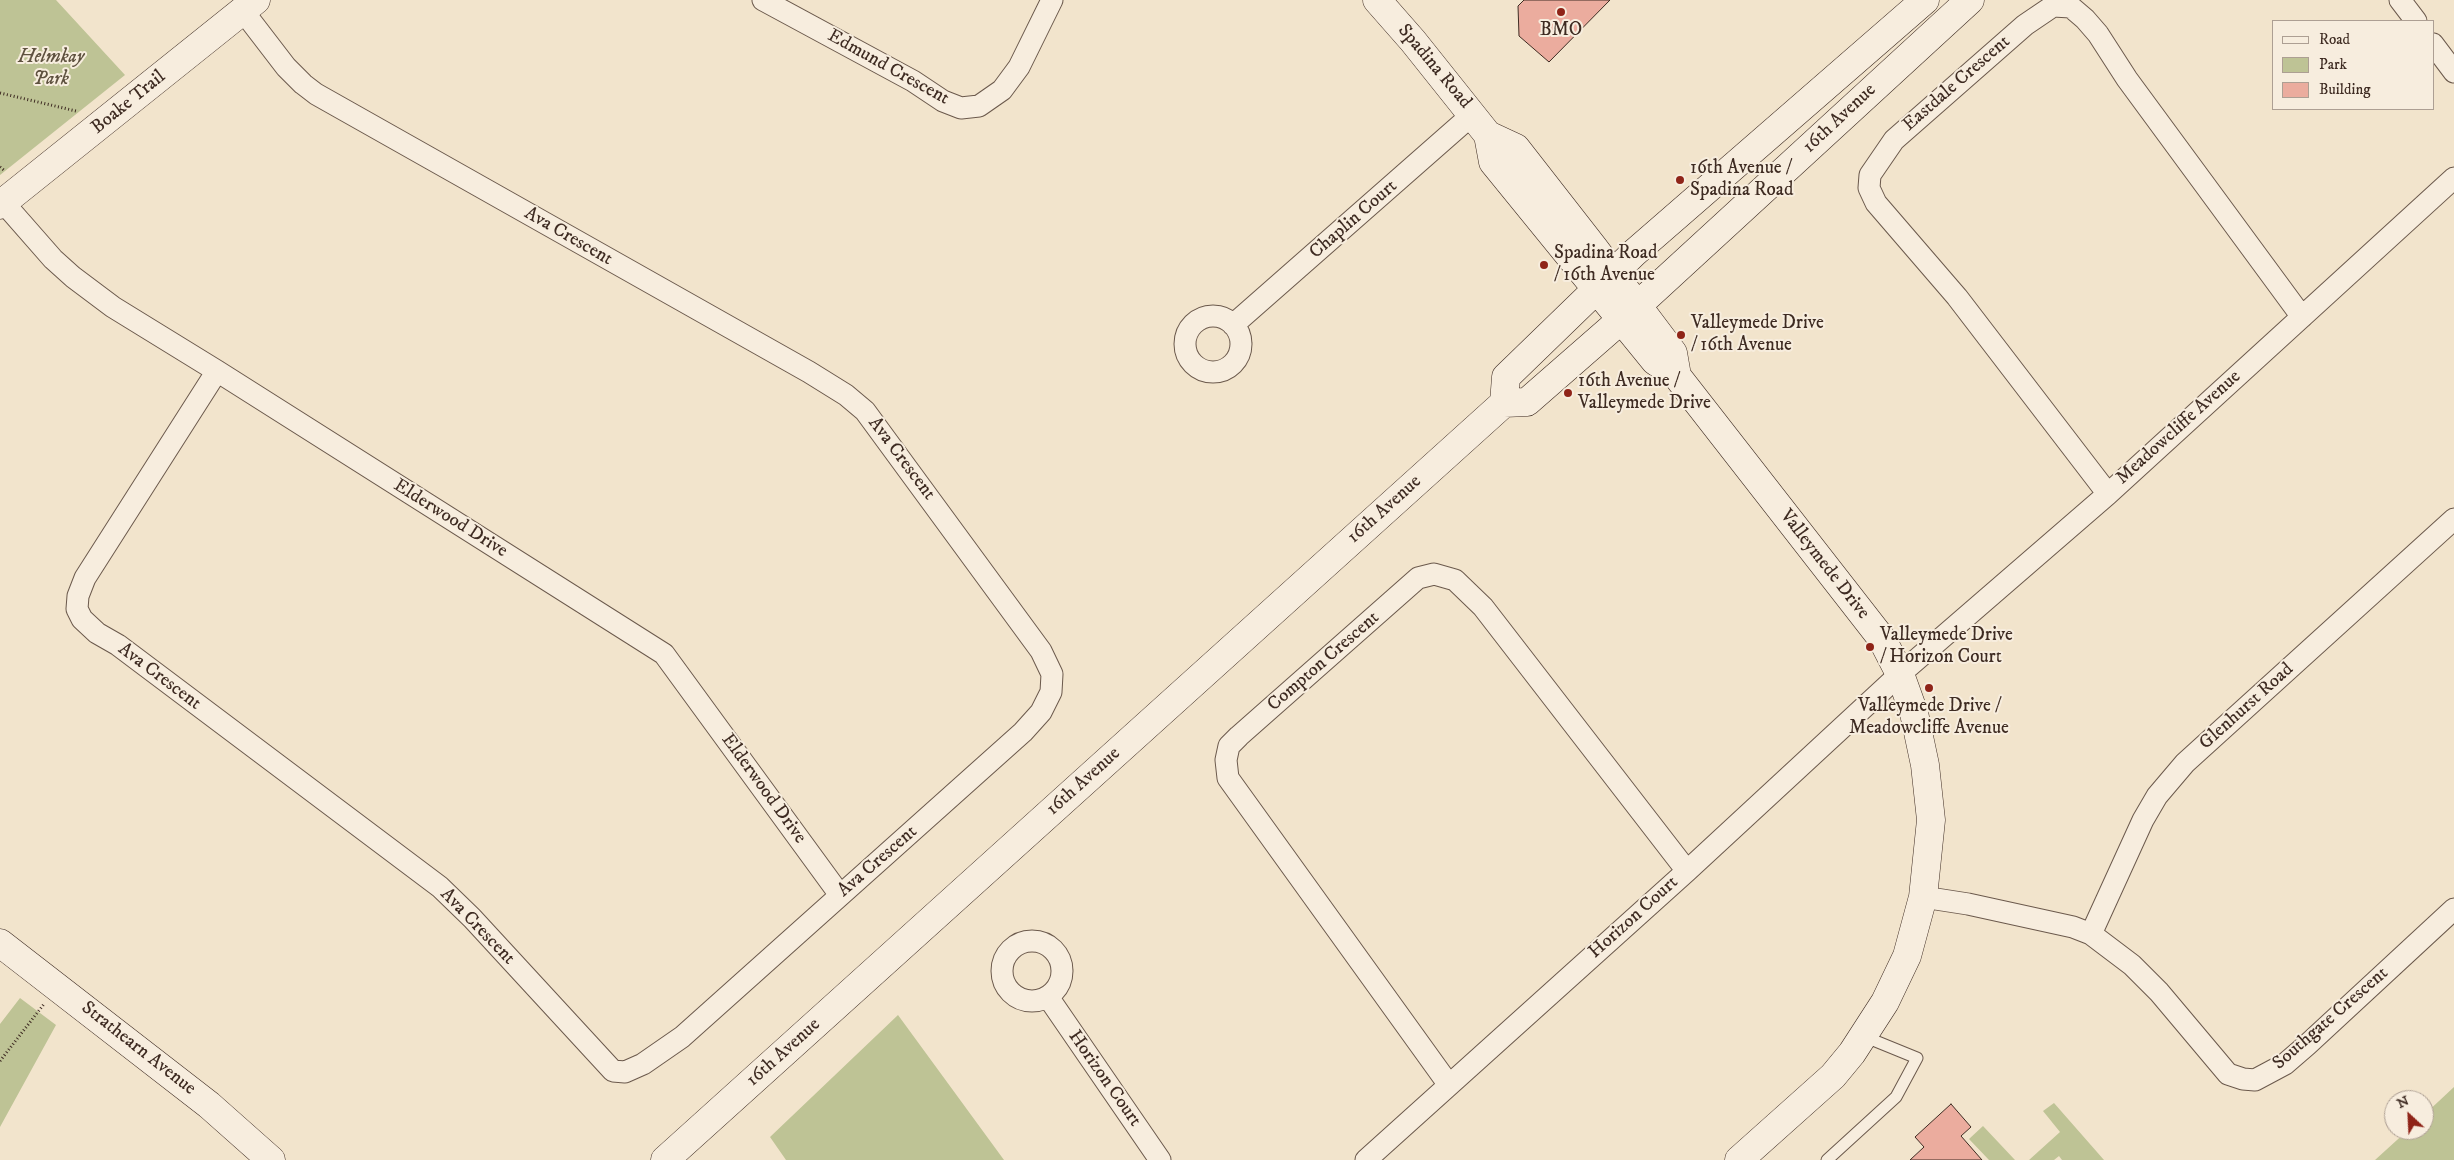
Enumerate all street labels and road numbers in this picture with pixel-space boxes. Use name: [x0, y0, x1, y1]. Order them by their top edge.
street label: Spadina Road: [1392, 20, 1476, 114]
street label: Edmund Crescent: [823, 25, 953, 111]
street label: Eastdale Crescent: [1899, 31, 2015, 137]
street label: Boake Trail: [87, 66, 171, 140]
street label: 16th Avenue: [1799, 79, 1881, 159]
street label: Chaplin Court: [1305, 176, 1403, 264]
street label: Ava Crescent: [520, 203, 616, 271]
street label: Meadowcliffe Avenue: [2112, 366, 2246, 490]
street label: Ava Crescent: [862, 413, 940, 505]
street label: 16th Avenue: [1343, 471, 1427, 549]
street label: Elderwood Drive: [389, 475, 511, 563]
street label: Valleymede Drive: [1774, 506, 1874, 624]
street label: Compton Crescent: [1263, 607, 1385, 717]
street label: Ava Crescent: [113, 638, 205, 716]
street label: Glenhurst Road: [2195, 659, 2299, 755]
street label: Elderwood Drive: [716, 730, 810, 848]
street label: 16th Avenue: [1042, 743, 1126, 821]
street label: Ava Crescent: [834, 821, 922, 903]
street label: Horizon Court: [1585, 872, 1683, 964]
street label: Ava Crescent: [435, 884, 519, 970]
street label: Southgate Crescent: [2269, 963, 2393, 1075]
street label: Strathearn Avenue: [76, 997, 200, 1101]
street label: 16th Avenue: [742, 1014, 826, 1092]
street label: Horizon Court: [1062, 1026, 1146, 1132]

